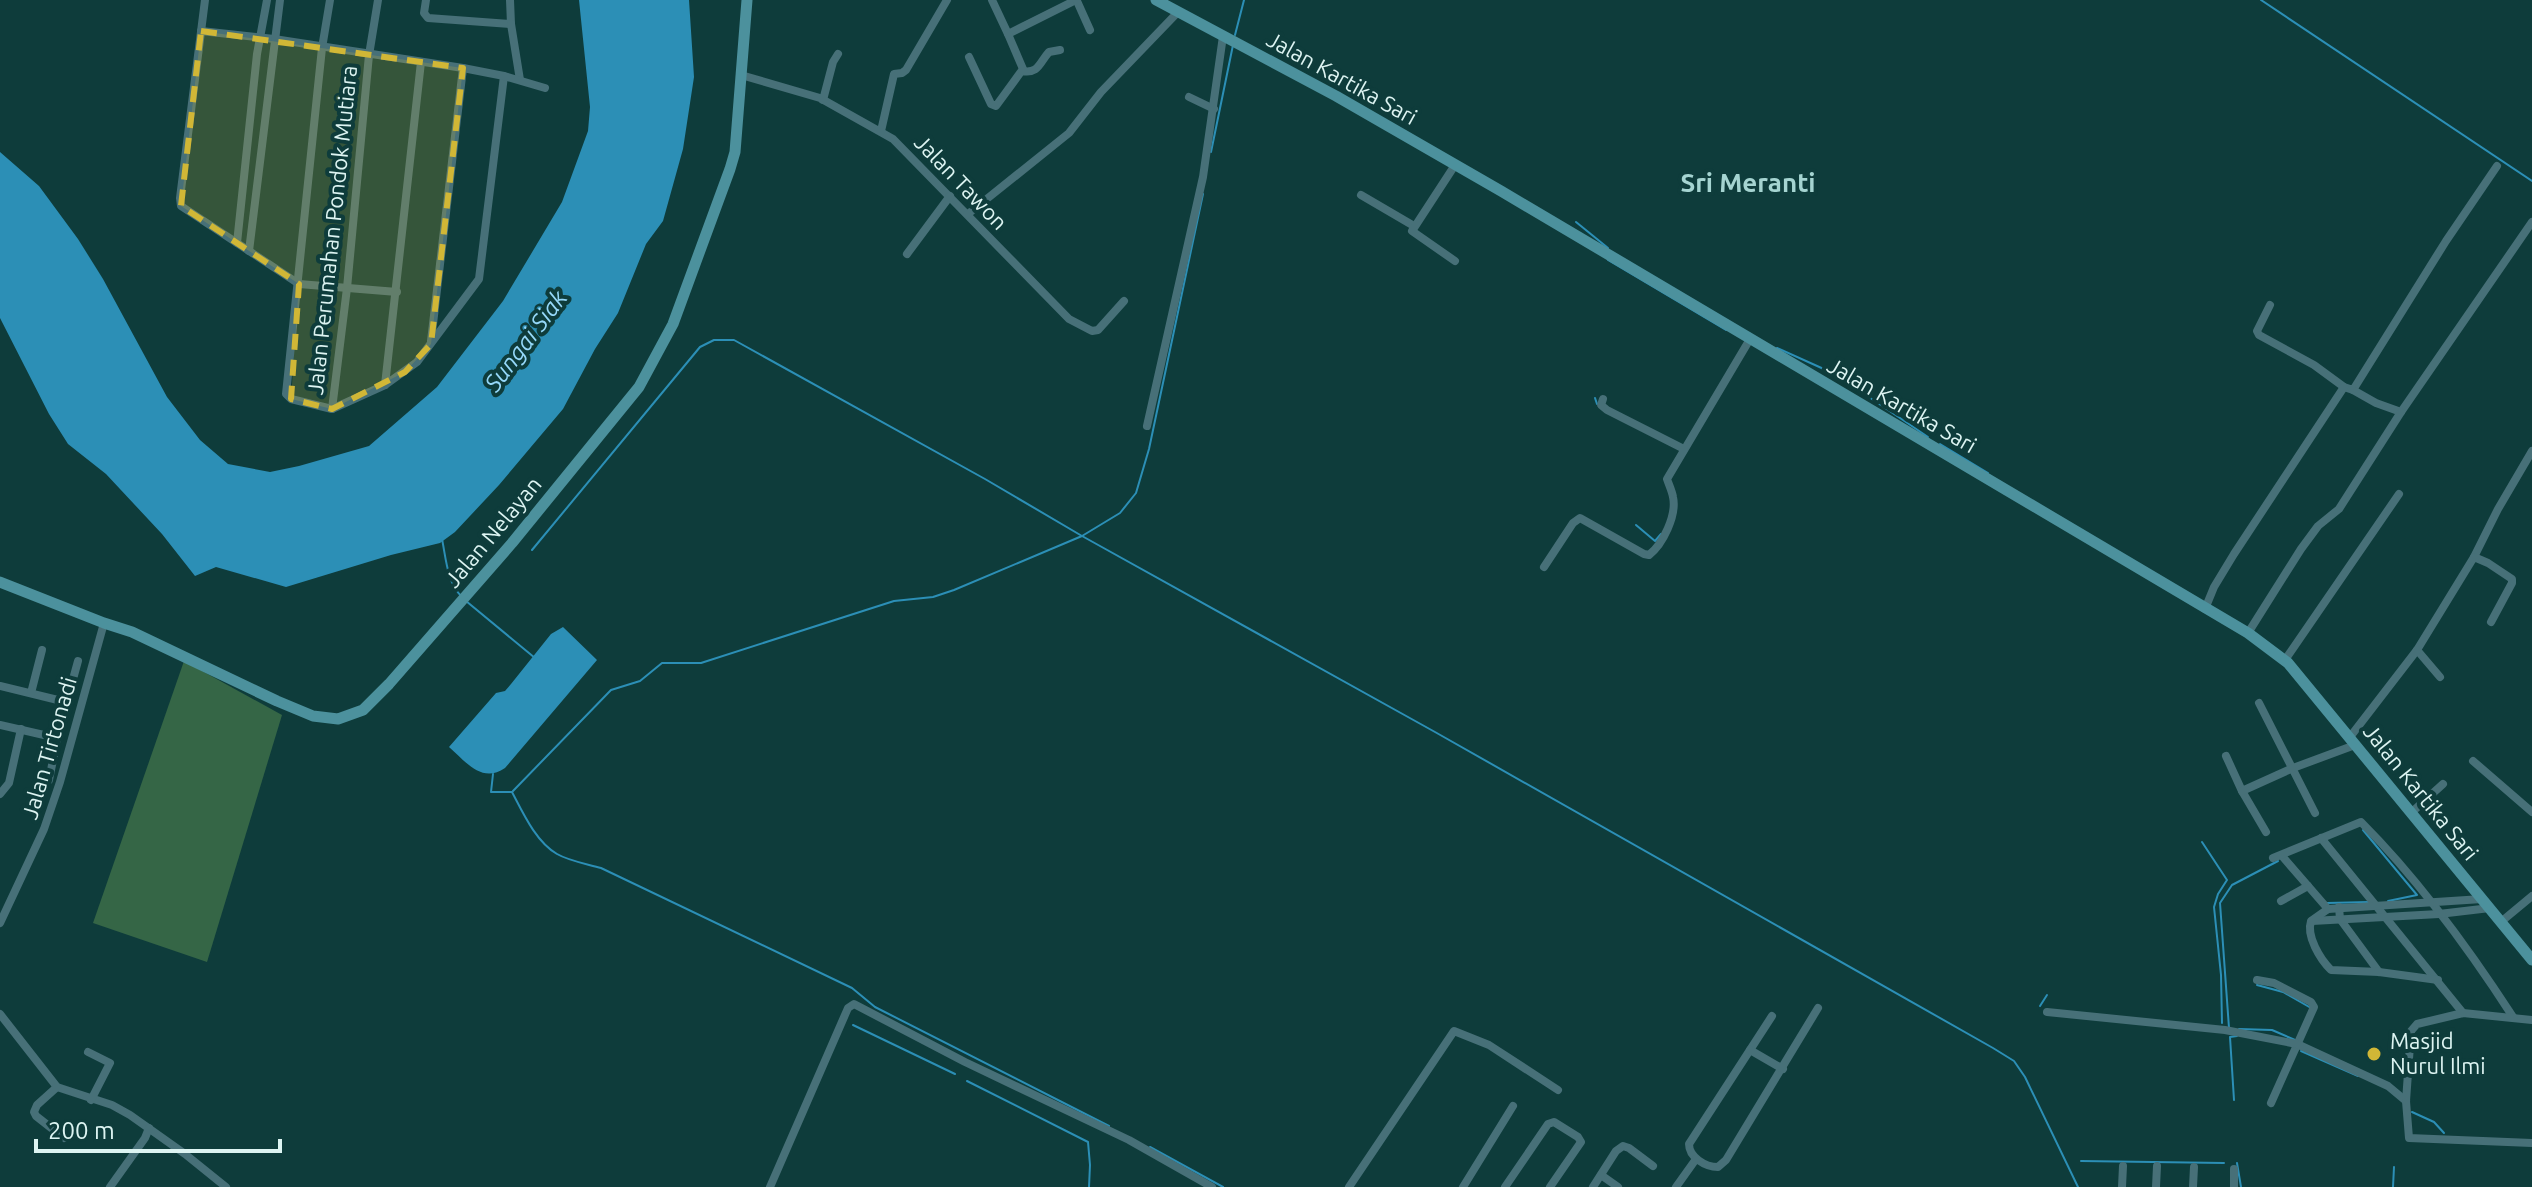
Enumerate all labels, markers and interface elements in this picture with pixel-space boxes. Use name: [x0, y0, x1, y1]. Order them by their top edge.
street label: Jalan Kartika Sari: [1263, 26, 1422, 129]
street label: Jalan Perumahan Pondok Mutiara: [302, 64, 361, 396]
street label: Jalan Tawon: [910, 129, 1013, 234]
district label: Sri Meranti: [1680, 168, 1816, 197]
water label: Sungai Siak: [478, 284, 573, 397]
street label: Jalan Kartika Sari: [1823, 352, 1981, 457]
street label: Jalan Nelayan: [439, 471, 546, 592]
street label: Jalan Tirtonadi: [16, 674, 81, 822]
street label: Jalan Kartika Sari: [2359, 719, 2484, 865]
place label: Masjid Nurul Ilmi: [2390, 1028, 2486, 1078]
marker: Masjid Nurul Ilmi: [2365, 1045, 2383, 1063]
scale bar: [36, 1103, 280, 1153]
text: 200 m: [48, 1117, 115, 1144]

